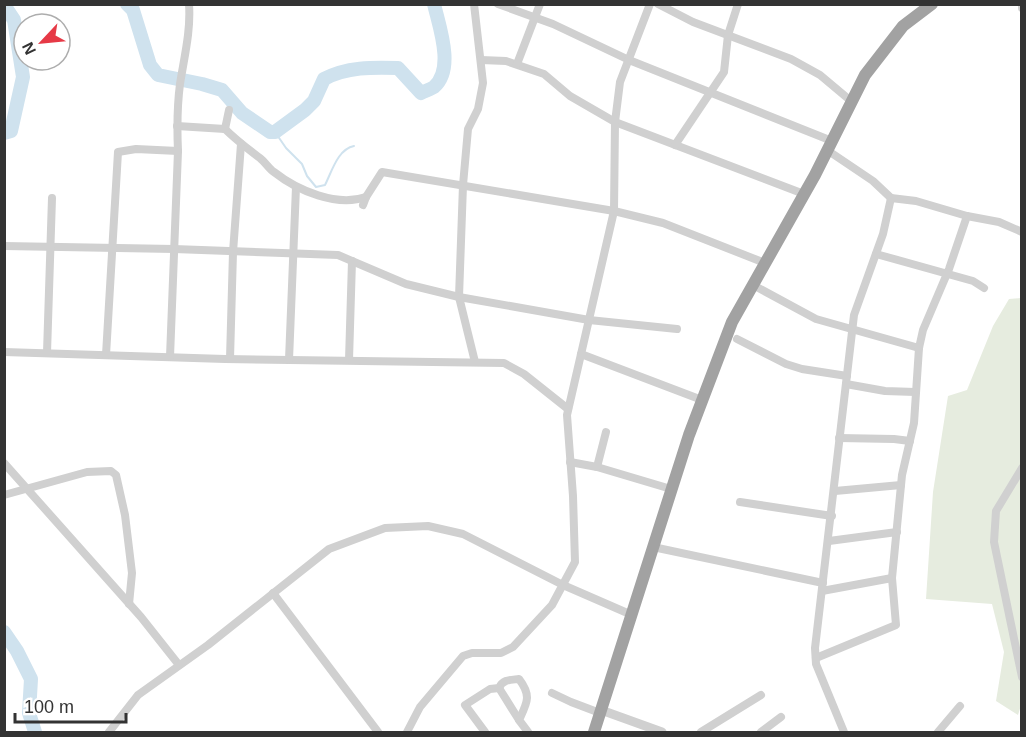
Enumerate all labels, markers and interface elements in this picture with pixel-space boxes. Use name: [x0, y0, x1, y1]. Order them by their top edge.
north arrow: [12, 12, 72, 72]
text: N: [19, 39, 39, 57]
scale bar: [15, 686, 126, 724]
text: 100 m: [24, 697, 74, 717]

